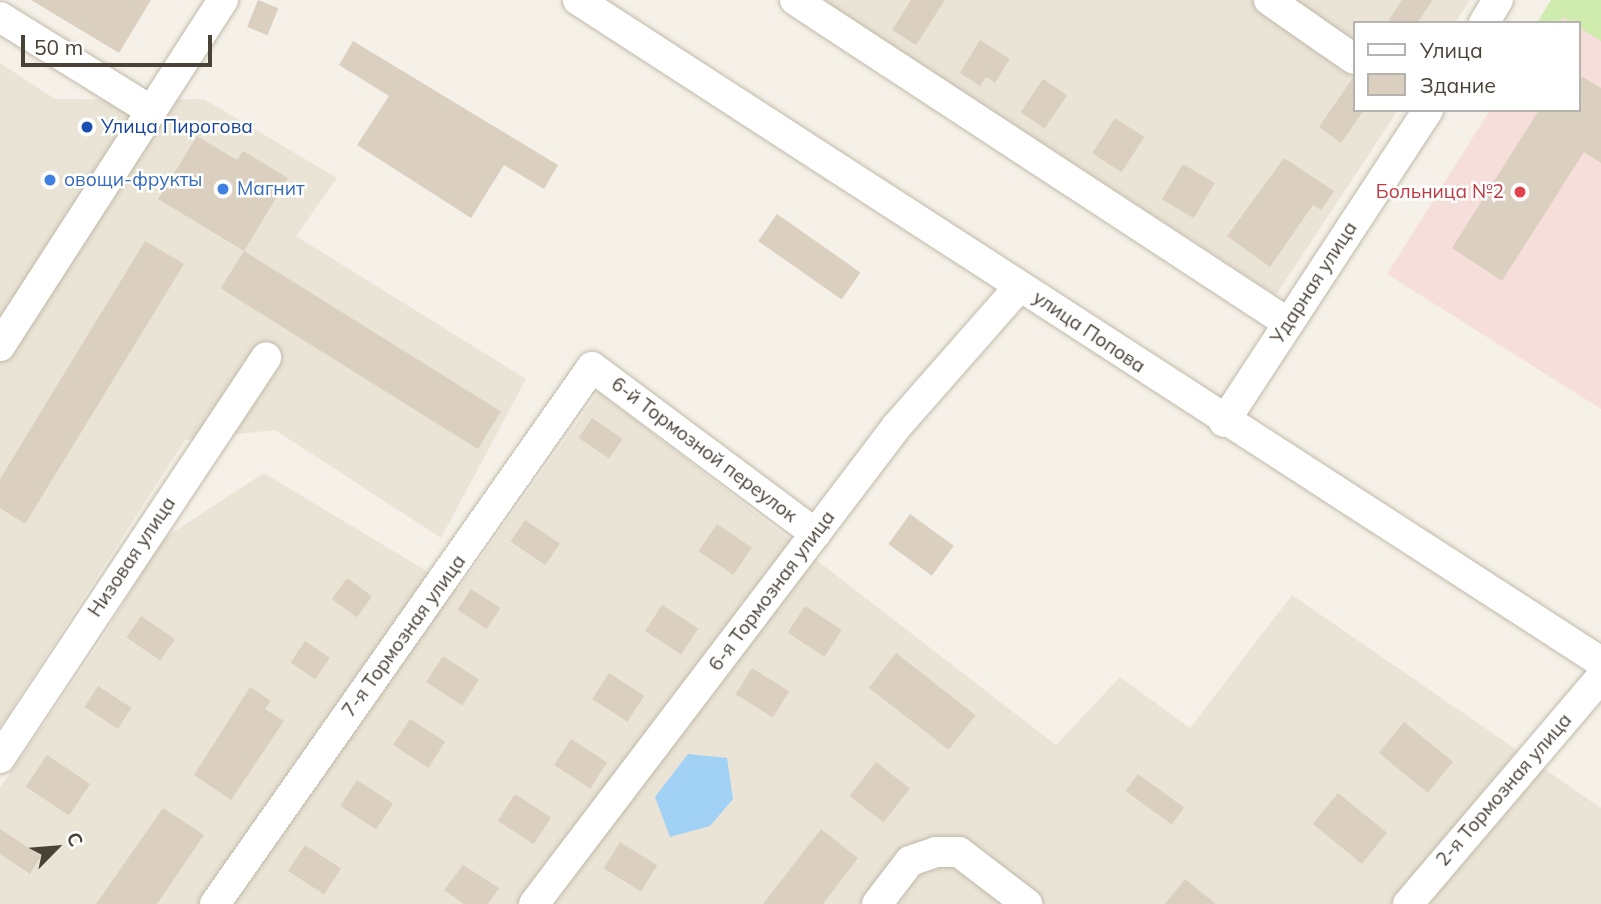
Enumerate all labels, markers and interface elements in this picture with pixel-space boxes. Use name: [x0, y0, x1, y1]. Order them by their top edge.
scale bar: [24, 21, 215, 65]
legend: [1352, 21, 1580, 112]
text: 50 m: [34, 34, 83, 60]
text: Улица: [1420, 37, 1483, 63]
text: Здание: [1420, 72, 1496, 98]
place label: Улица Пирогова: [101, 116, 253, 138]
marker: Улица Пирогова: [79, 119, 95, 135]
place label: овощи-фрукты: [64, 169, 202, 191]
marker: овощи-фрукты: [42, 172, 58, 188]
place label: Магнит: [237, 178, 305, 200]
marker: Магнит: [215, 181, 231, 197]
place label: Больница №2: [1376, 181, 1504, 203]
marker: Больница №2: [1510, 182, 1530, 202]
street label: Ударная улица: [1266, 218, 1362, 348]
street label: улица Попова: [1029, 286, 1149, 378]
street label: 6-й Тормозной переулок: [607, 373, 801, 527]
street label: Низовая улица: [84, 493, 180, 621]
street label: 6-я Тормозная улица: [704, 506, 840, 676]
street label: 7-я Тормозная улица: [338, 551, 470, 721]
street label: 2-я Тормозная улица: [1432, 709, 1576, 871]
north arrow: [21, 813, 91, 883]
text: С: [61, 828, 89, 850]

